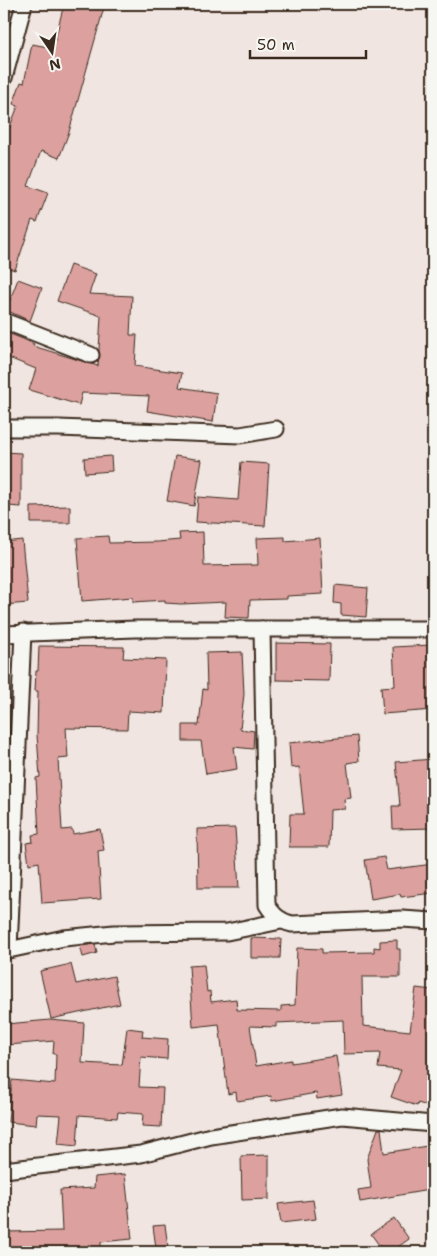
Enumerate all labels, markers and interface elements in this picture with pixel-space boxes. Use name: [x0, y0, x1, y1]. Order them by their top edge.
north arrow: [28, 28, 78, 78]
scale bar: [250, 28, 366, 60]
text: 50 m: [257, 35, 295, 55]
text: N: [47, 55, 62, 75]

